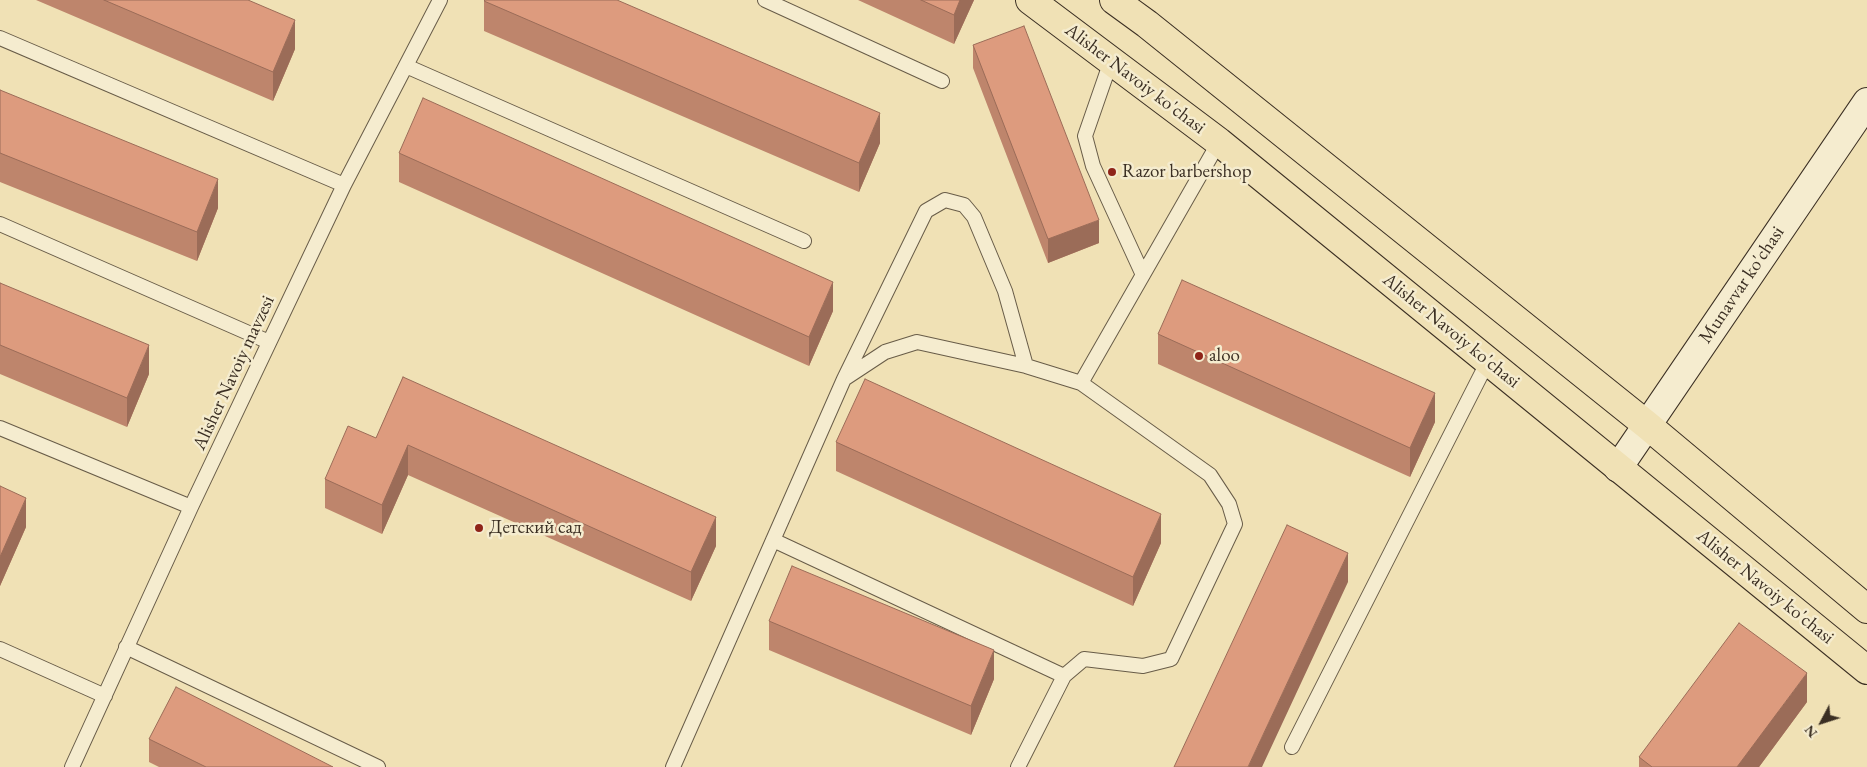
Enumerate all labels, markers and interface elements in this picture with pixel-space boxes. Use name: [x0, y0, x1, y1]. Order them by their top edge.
street label: Alisher Navoiy ko'chasi: [1060, 19, 1210, 139]
place label: Razor barbershop: [1122, 161, 1252, 183]
marker: Razor barbershop: [1106, 166, 1118, 178]
street label: Munavvar ko'chasi: [1694, 222, 1790, 348]
street label: Alisher Navoiy ko'chasi: [1378, 269, 1524, 393]
street label: Alisher Navoiy mavzesi: [188, 292, 280, 454]
place label: aloo: [1209, 345, 1240, 367]
marker: aloo: [1193, 350, 1205, 362]
place label: Детский сад: [489, 517, 582, 539]
marker: Детский сад: [473, 522, 485, 534]
street label: Alisher Navoiy ko'chasi: [1692, 525, 1838, 649]
north arrow: [1797, 697, 1847, 747]
text: N: [1800, 722, 1821, 742]

